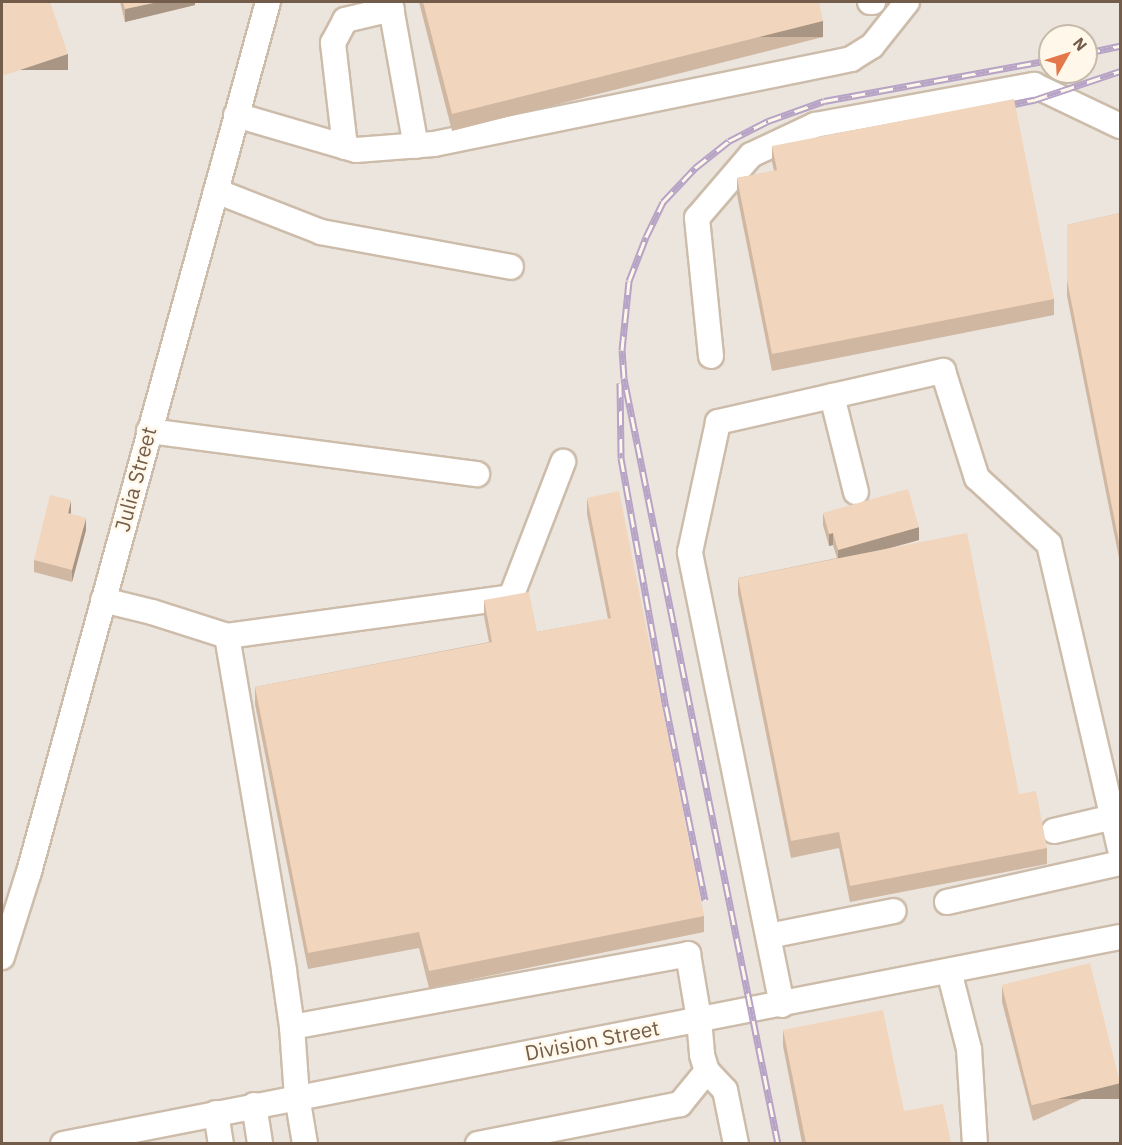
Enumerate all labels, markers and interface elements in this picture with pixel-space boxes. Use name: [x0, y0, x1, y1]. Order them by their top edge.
north arrow: [1038, 24, 1098, 84]
text: N: [1069, 33, 1092, 55]
street label: Julia Street: [109, 424, 161, 534]
street label: Division Street: [523, 1015, 661, 1065]

